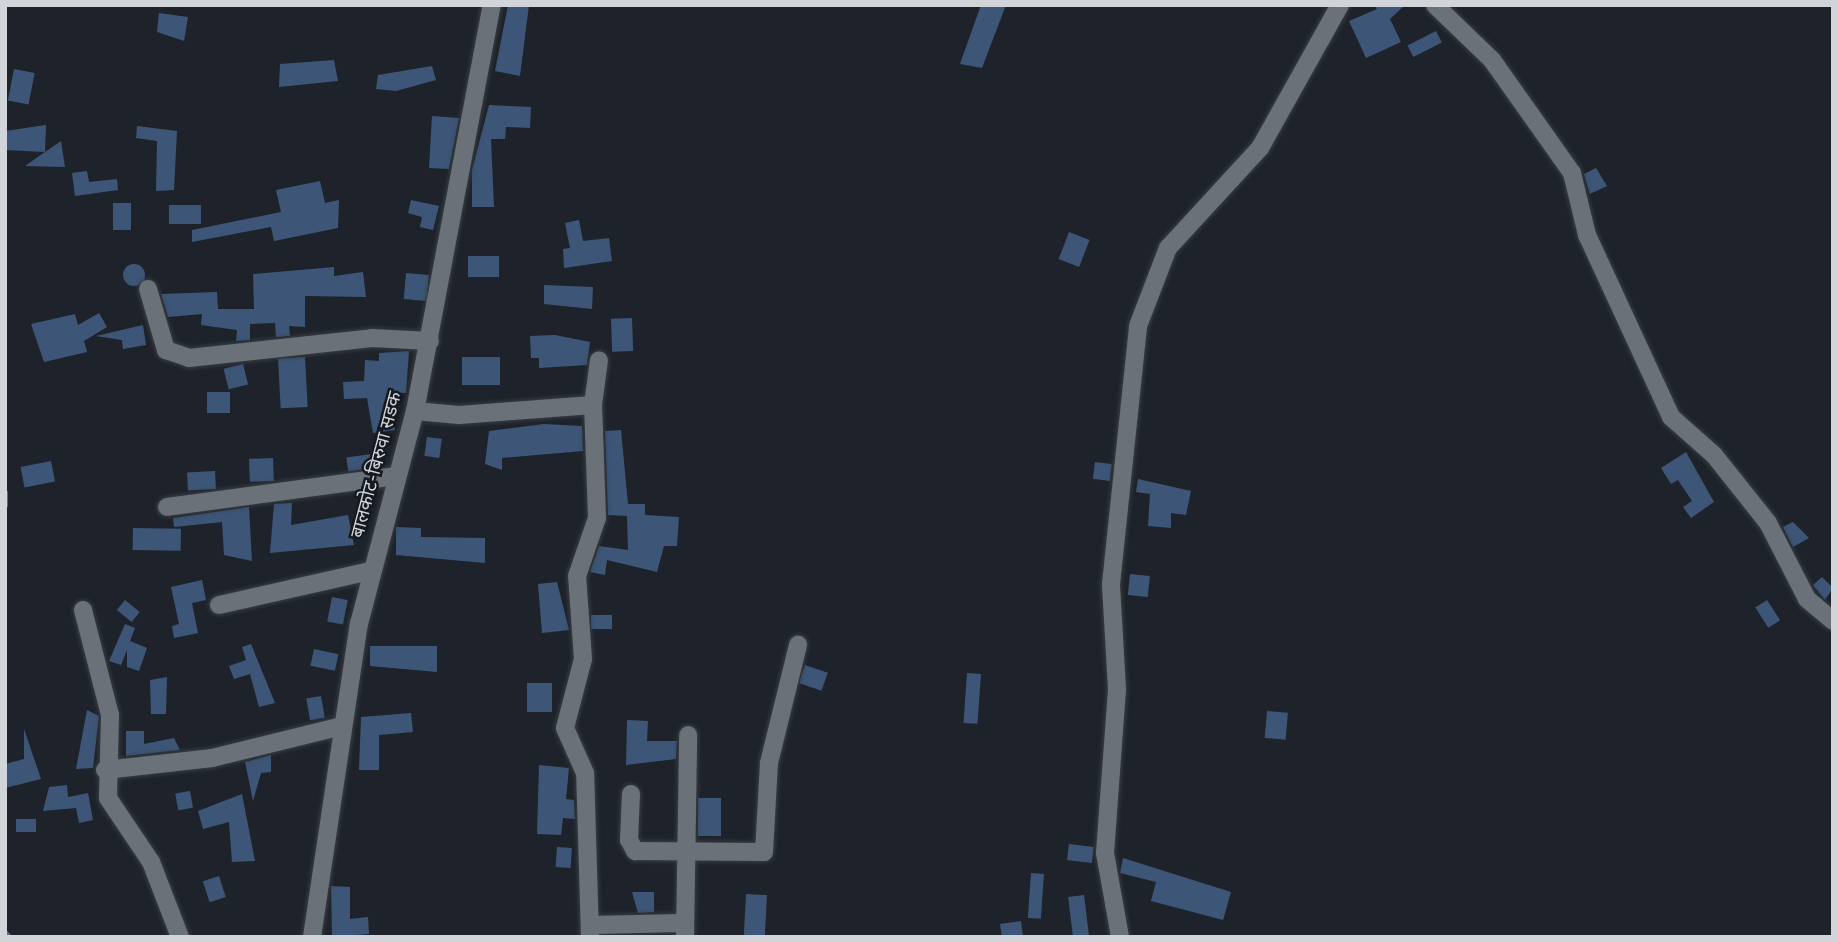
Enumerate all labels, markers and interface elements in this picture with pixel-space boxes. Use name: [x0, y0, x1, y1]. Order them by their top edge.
street label: बालकोट-बिरुवा सडक: [346, 389, 408, 541]

